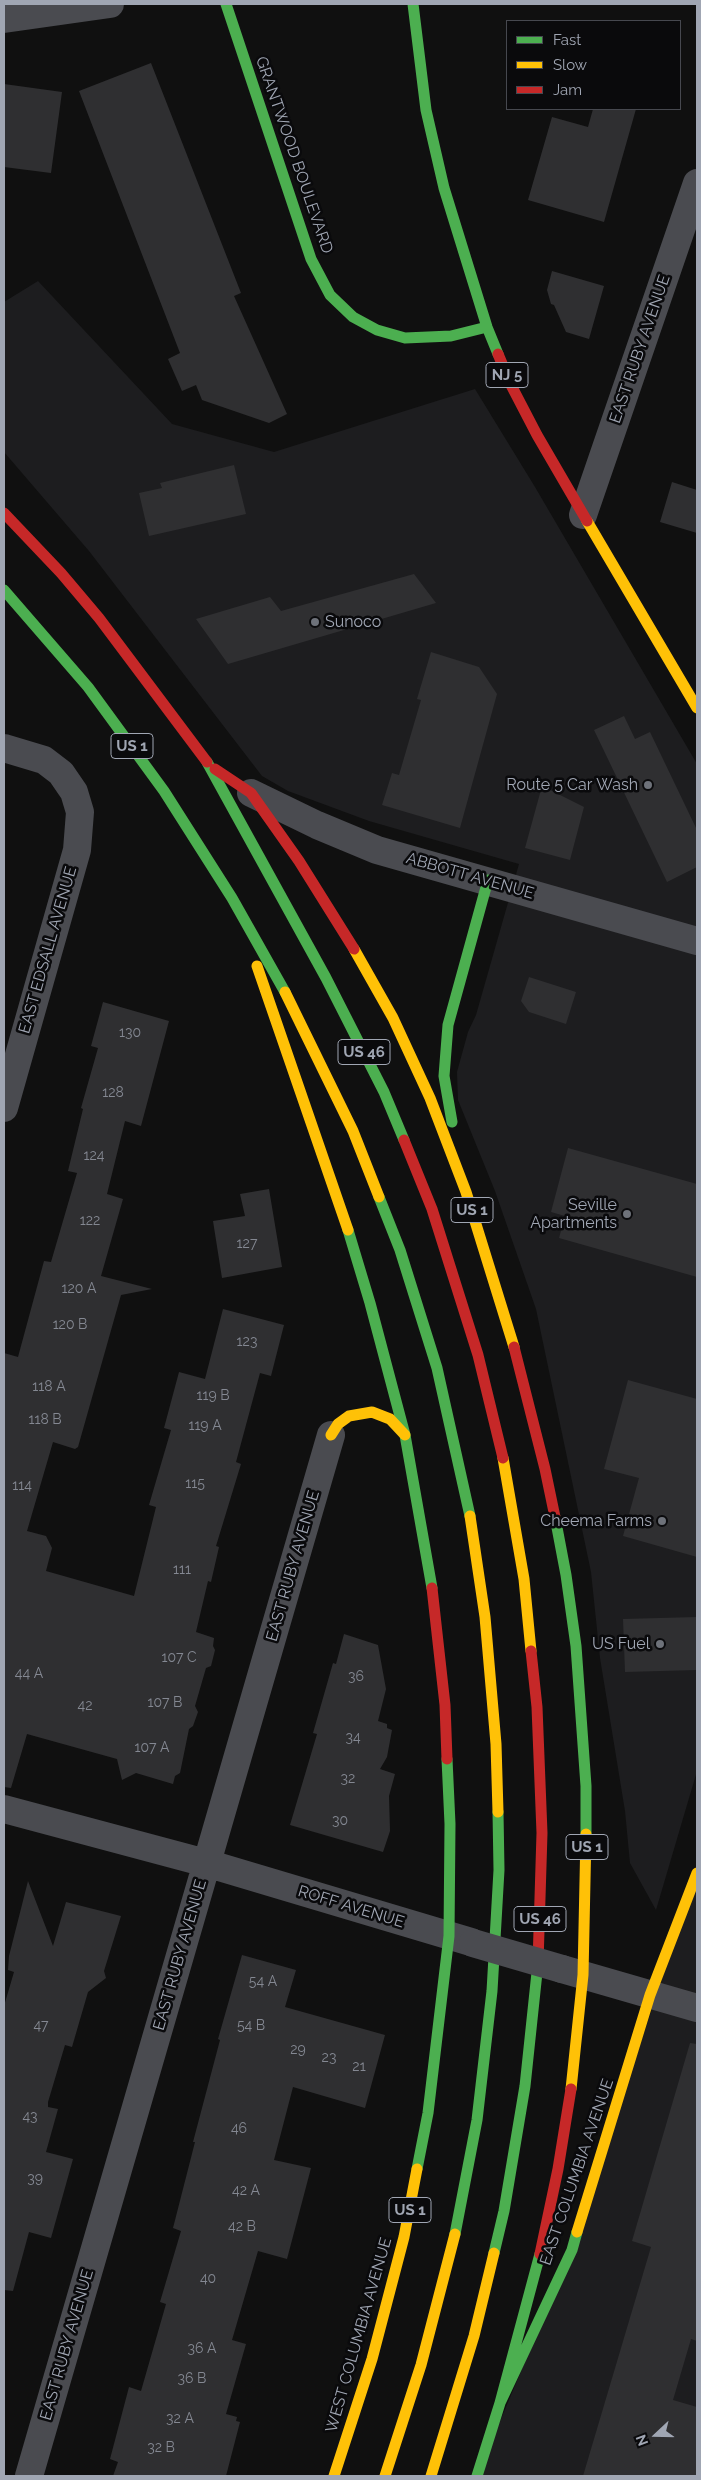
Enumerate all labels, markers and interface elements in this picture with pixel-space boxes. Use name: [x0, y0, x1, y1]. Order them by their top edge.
legend: [506, 20, 681, 110]
text: Fast: [553, 31, 581, 49]
street label: GRANTWOOD BOULEVARD: [251, 54, 337, 256]
text: Slow: [553, 56, 587, 74]
text: Jam: [553, 81, 582, 99]
street label: EAST RUBY AVENUE: [606, 272, 674, 426]
road number: NJ 5: [486, 362, 528, 388]
place label: Sunoco: [325, 612, 381, 632]
marker: Sunoco: [309, 616, 321, 628]
road number: US 1: [111, 734, 153, 758]
place label: Route 5 Car Wash: [506, 775, 638, 795]
marker: Route 5 Car Wash: [642, 779, 654, 791]
street label: ABBOTT AVENUE: [404, 849, 536, 903]
street label: EAST EDSALL AVENUE: [15, 864, 81, 1036]
house number: 130: [119, 1025, 141, 1041]
road number: US 46: [338, 1040, 390, 1064]
house number: 128: [102, 1085, 124, 1101]
house number: 124: [84, 1148, 104, 1164]
place label: Seville Apartments: [530, 1195, 617, 1233]
road number: US 1: [451, 1198, 493, 1222]
marker: Seville Apartments: [621, 1208, 633, 1220]
house number: 122: [80, 1213, 100, 1229]
house number: 127: [237, 1236, 257, 1252]
house number: 120 A: [62, 1281, 96, 1297]
house number: 120 B: [53, 1317, 87, 1333]
house number: 123: [237, 1334, 257, 1350]
house number: 118 A: [32, 1379, 66, 1395]
house number: 119 B: [196, 1388, 230, 1404]
house number: 118 B: [28, 1412, 62, 1428]
house number: 119 A: [188, 1418, 222, 1434]
house number: 115: [185, 1476, 205, 1492]
house number: 114: [12, 1478, 32, 1494]
street label: EAST RUBY AVENUE: [262, 1488, 324, 1644]
place label: Cheema Farms: [540, 1511, 652, 1531]
marker: Cheema Farms: [656, 1515, 668, 1527]
house number: 111: [173, 1562, 191, 1578]
place label: US Fuel: [592, 1634, 650, 1654]
marker: US Fuel: [654, 1638, 666, 1650]
house number: 107 C: [161, 1650, 197, 1666]
house number: 44 A: [15, 1666, 43, 1682]
house number: 36: [348, 1669, 364, 1685]
house number: 107 B: [148, 1695, 182, 1711]
house number: 42: [78, 1698, 92, 1714]
house number: 34: [345, 1730, 361, 1746]
house number: 107 A: [135, 1740, 169, 1756]
house number: 32: [341, 1771, 355, 1787]
house number: 30: [332, 1813, 348, 1829]
road number: US 1: [566, 1834, 608, 1860]
street label: EAST RUBY AVENUE: [149, 1877, 211, 2033]
street label: ROFF AVENUE: [296, 1882, 406, 1932]
road number: US 46: [514, 1906, 566, 1932]
house number: 54 A: [249, 1974, 277, 1990]
house number: 47: [33, 2018, 49, 2034]
house number: 54 B: [237, 2018, 265, 2034]
house number: 29: [290, 2042, 306, 2058]
house number: 23: [322, 2050, 336, 2066]
house number: 21: [352, 2059, 366, 2075]
street label: EAST COLUMBIA AVENUE: [536, 2076, 618, 2268]
house number: 43: [22, 2109, 38, 2125]
house number: 46: [231, 2121, 247, 2137]
house number: 39: [27, 2171, 43, 2187]
house number: 42 A: [232, 2183, 260, 2199]
road number: US 1: [389, 2198, 431, 2222]
house number: 42 B: [228, 2219, 256, 2235]
street label: WEST COLUMBIA AVENUE: [322, 2235, 396, 2435]
street label: EAST RUBY AVENUE: [36, 2267, 98, 2423]
house number: 40: [200, 2271, 216, 2287]
house number: 36 A: [188, 2341, 216, 2357]
house number: 36 B: [178, 2371, 206, 2387]
north arrow: [631, 2410, 681, 2460]
house number: 32 A: [166, 2411, 194, 2427]
text: N: [633, 2433, 651, 2448]
house number: 32 B: [147, 2440, 175, 2456]

